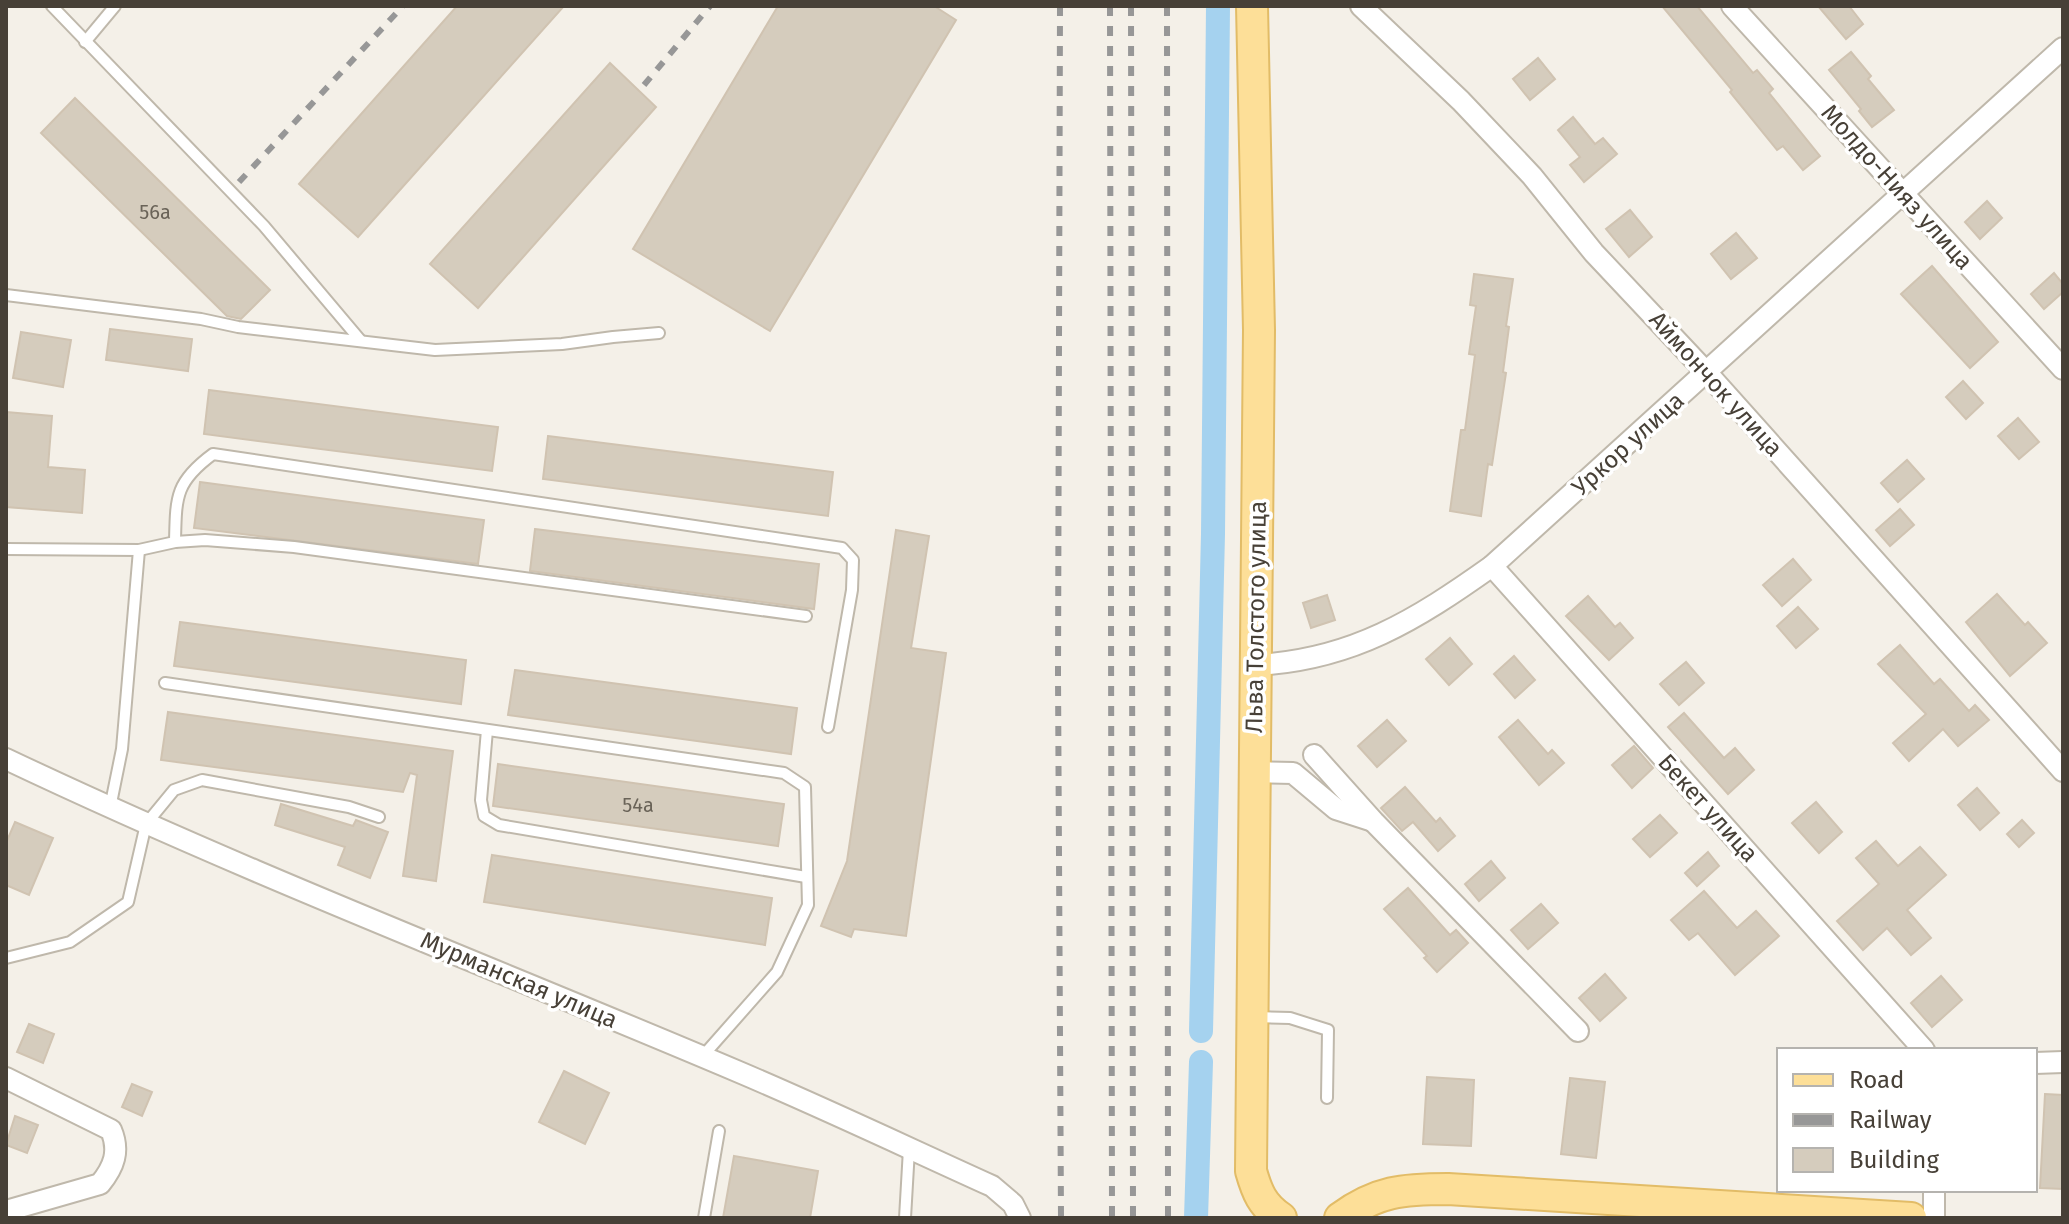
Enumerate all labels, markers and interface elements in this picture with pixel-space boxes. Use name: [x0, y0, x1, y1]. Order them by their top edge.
street label: Молдо-Нияз улица: [1816, 99, 1978, 275]
house number: 56a: [139, 200, 171, 224]
street label: Аймончок улица: [1644, 306, 1788, 462]
street label: Уркор улица: [1566, 386, 1690, 502]
street label: Льва Толстого улица: [1240, 501, 1272, 733]
street label: Бекет улица: [1652, 748, 1764, 868]
house number: 54a: [622, 793, 654, 817]
street label: Мурманская улица: [416, 926, 622, 1034]
legend: [1777, 1048, 2037, 1192]
text: Road: [1849, 1066, 1904, 1094]
text: Railway: [1849, 1106, 1932, 1134]
text: Building: [1849, 1146, 1939, 1174]

